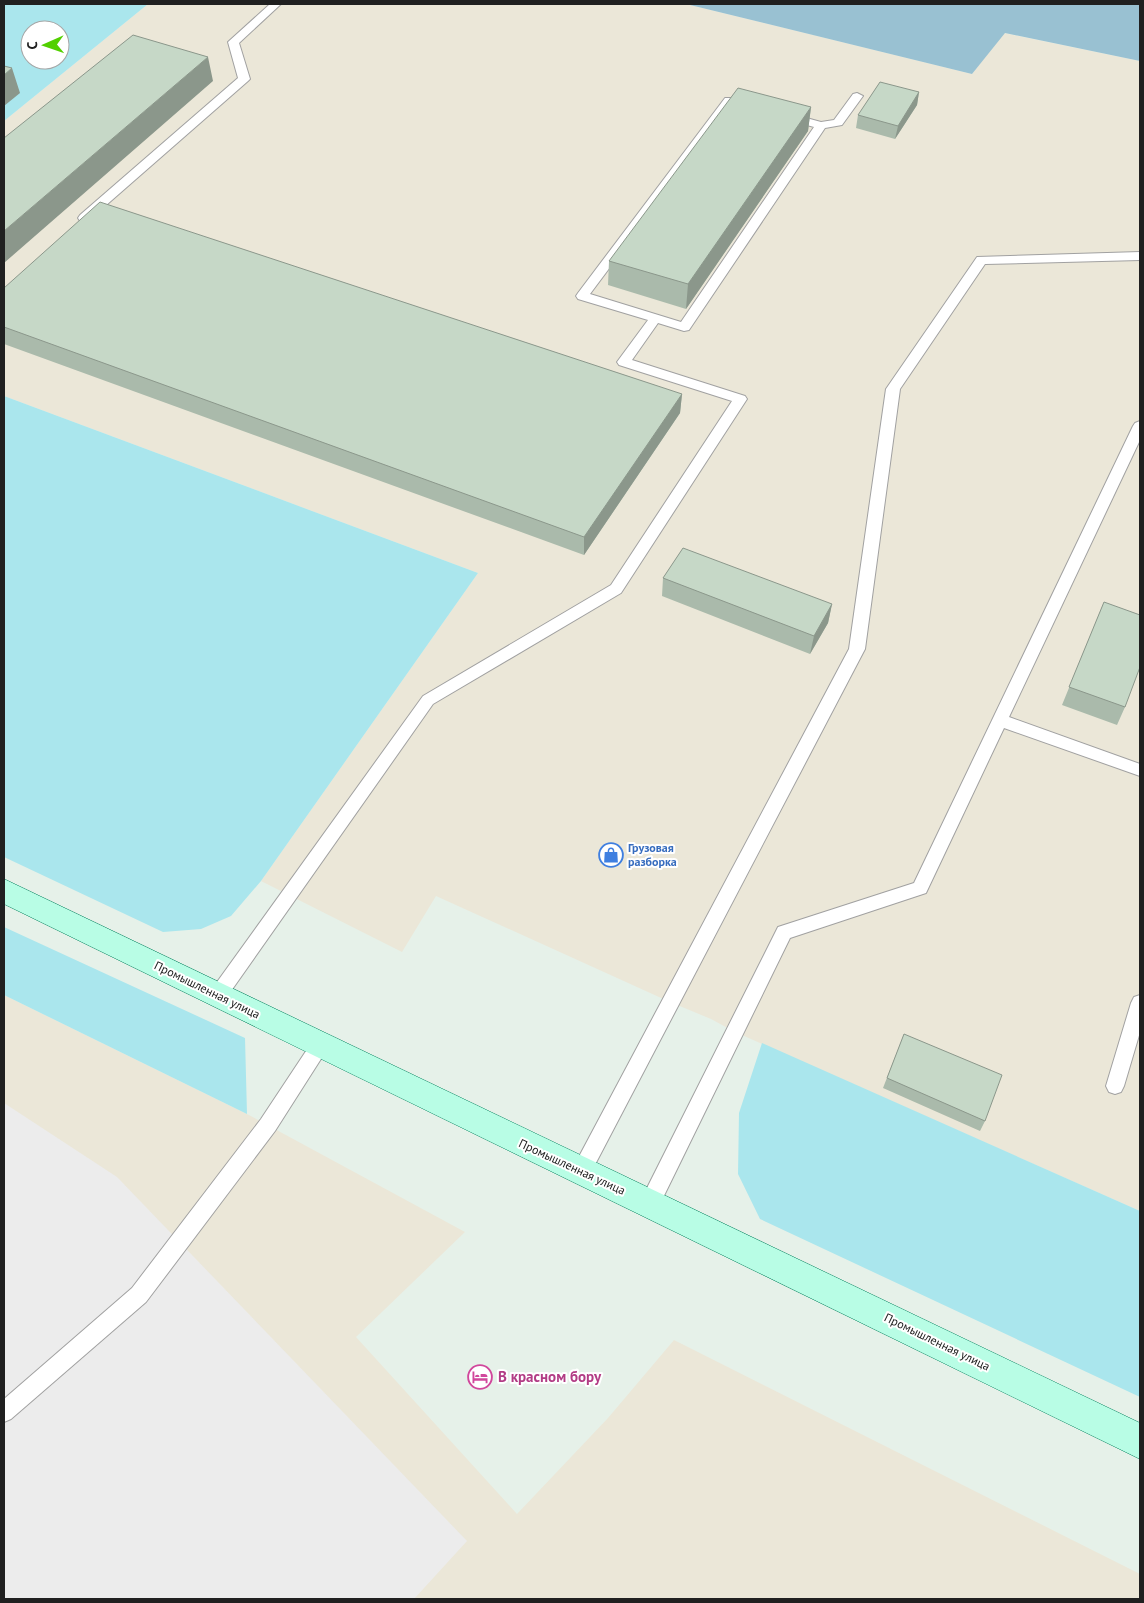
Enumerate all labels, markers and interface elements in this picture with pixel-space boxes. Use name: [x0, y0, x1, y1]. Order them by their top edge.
north arrow: [20, 20, 70, 70]
text: С: [23, 41, 41, 50]
place label: Грузовая разборка: [628, 840, 677, 869]
shop icon: Грузовая разборка: [598, 842, 624, 868]
street label: Промышленная улица: [152, 957, 263, 1022]
street label: Промышленная улица: [517, 1135, 628, 1198]
street label: Промышленная улица: [882, 1309, 993, 1374]
hotel icon: В красном бору: [467, 1364, 493, 1390]
place label: В красном бору: [498, 1367, 602, 1386]

